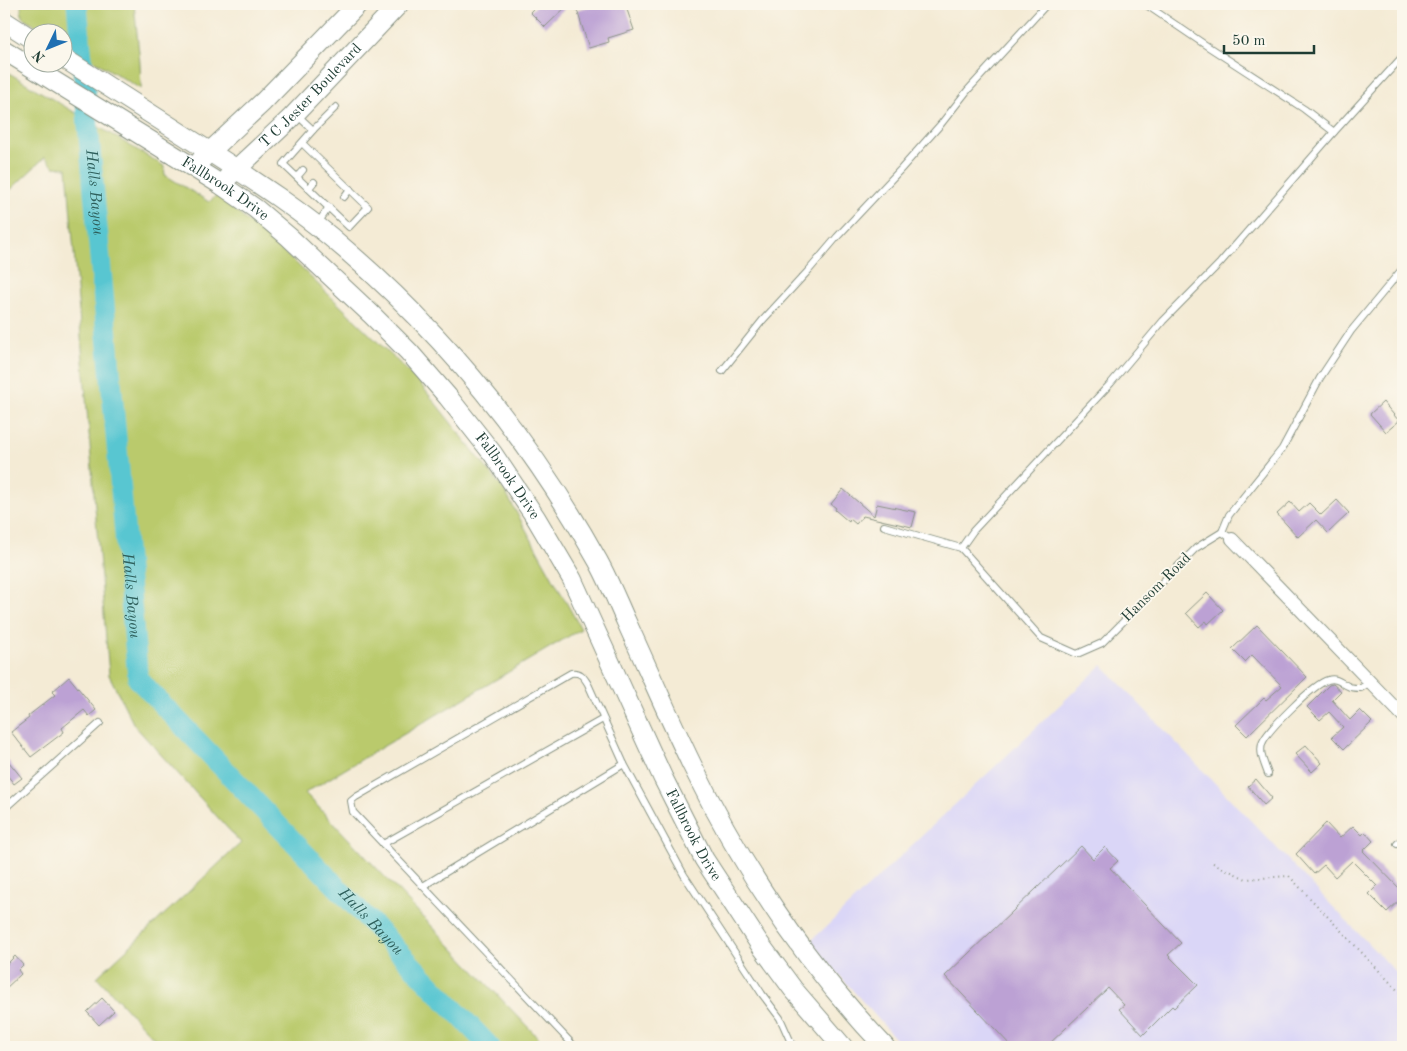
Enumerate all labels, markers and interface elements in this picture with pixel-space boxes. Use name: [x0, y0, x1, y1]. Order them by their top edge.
north arrow: [22, 22, 72, 72]
scale bar: [1224, 22, 1314, 54]
text: 50 m: [1232, 34, 1266, 49]
street label: T C Jester Boulevard: [257, 41, 365, 151]
text: N: [30, 47, 48, 65]
water label: Halls Bayou: [82, 148, 106, 236]
street label: Fallbrook Drive: [179, 154, 271, 224]
street label: Fallbrook Drive: [472, 430, 542, 522]
street label: Hansom Road: [1120, 550, 1195, 625]
water label: Halls Bayou: [119, 551, 142, 639]
street label: Fallbrook Drive: [663, 787, 724, 884]
water label: Halls Bayou: [334, 885, 406, 959]

